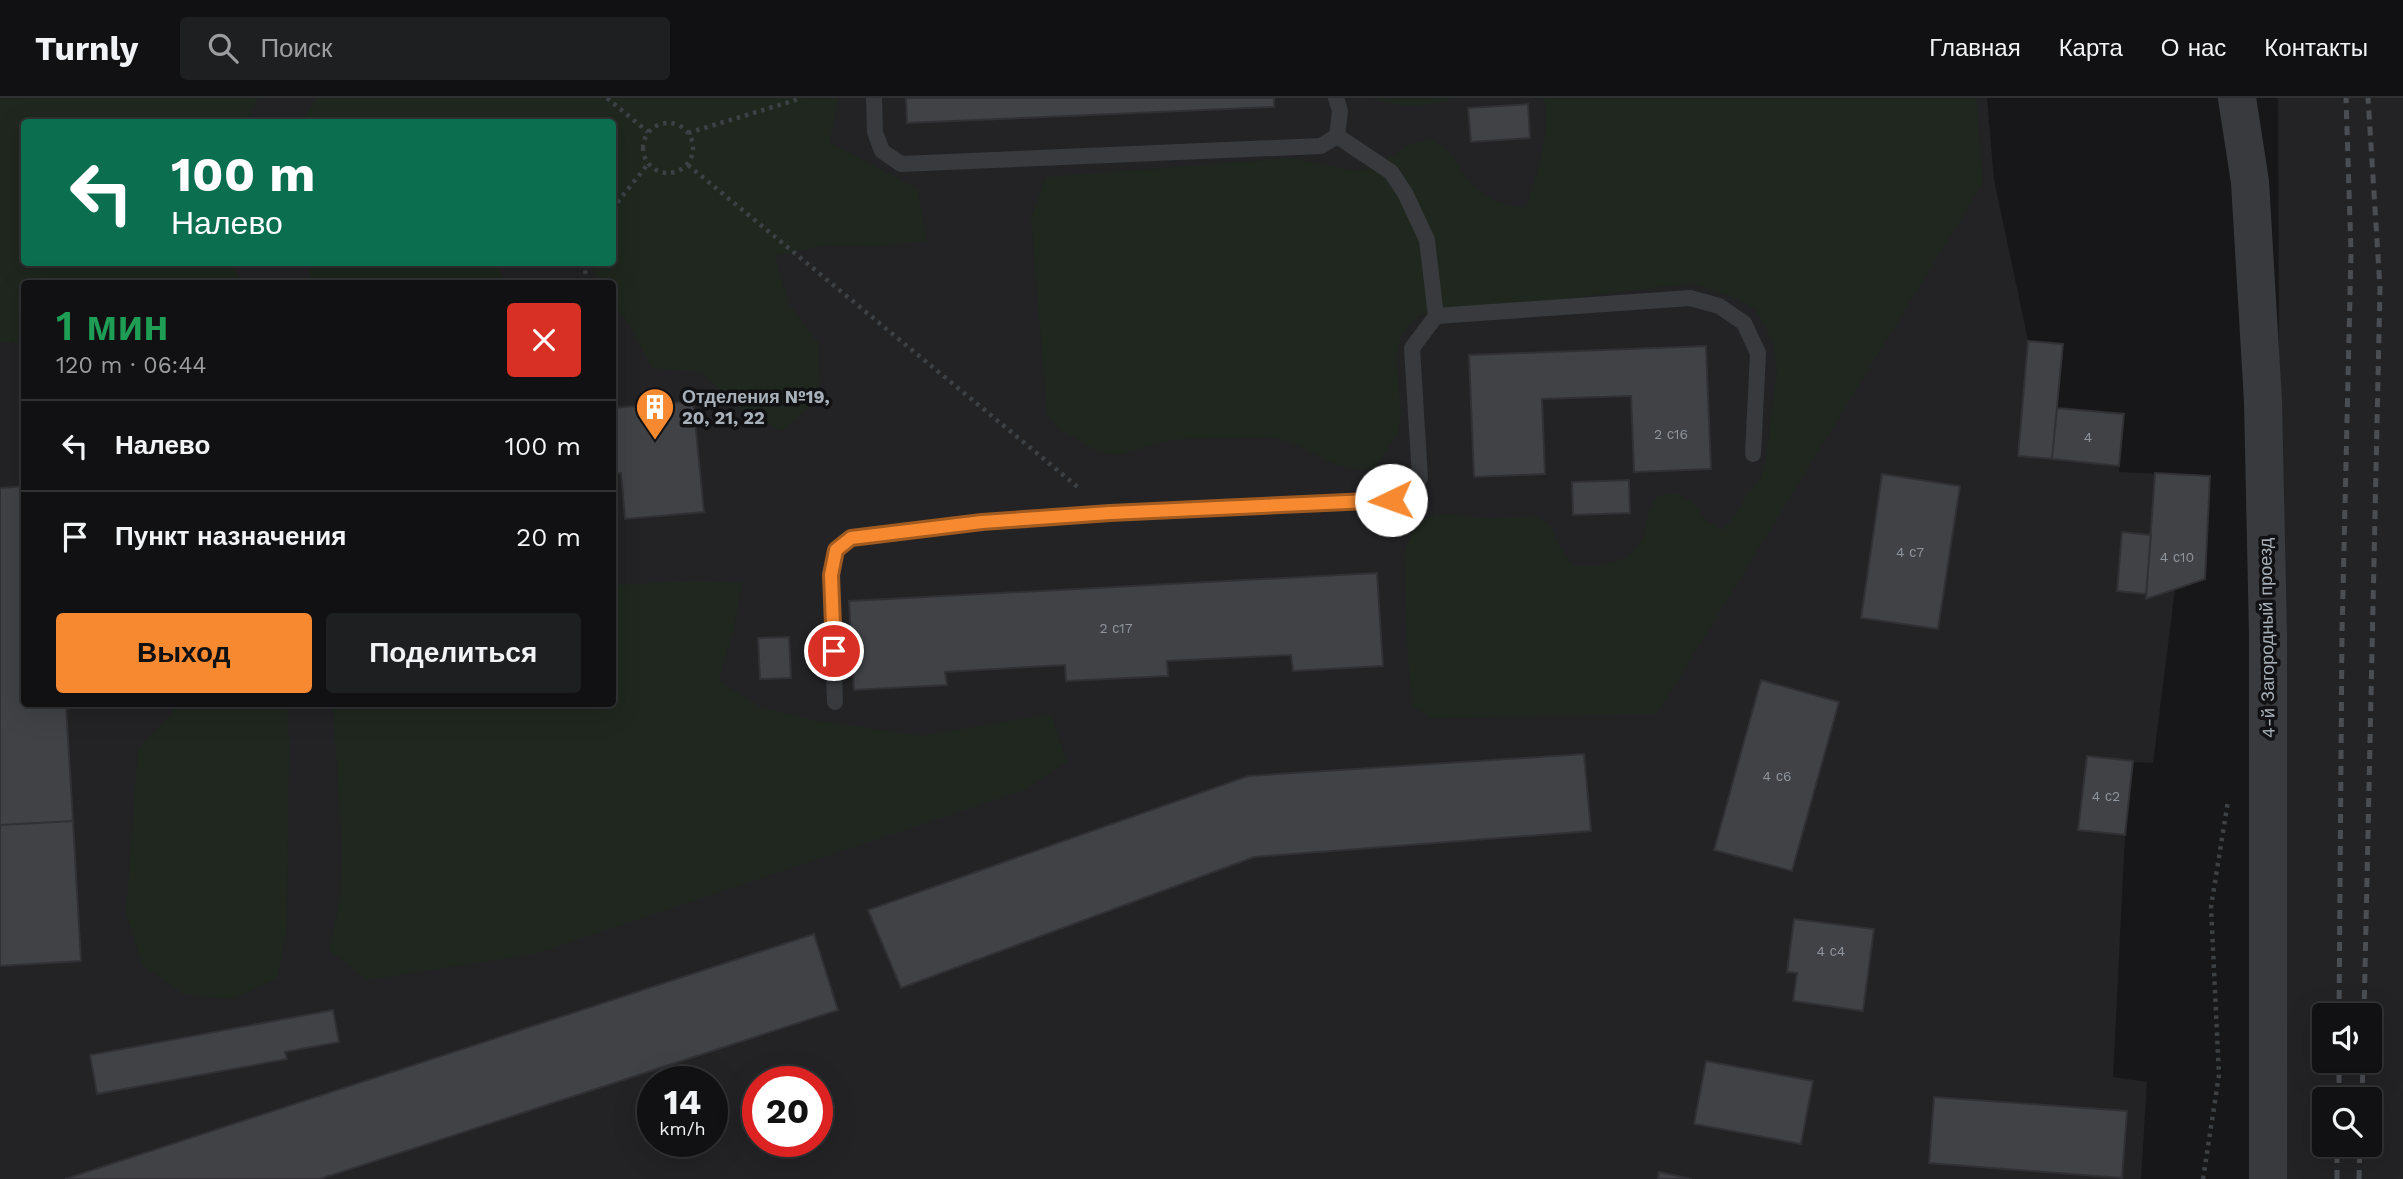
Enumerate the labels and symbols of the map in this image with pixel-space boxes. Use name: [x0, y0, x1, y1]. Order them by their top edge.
building icon: Отделения №19, 20, 21, 22: [634, 386, 676, 441]
place label: Отделения №19, 20, 21, 22: [682, 386, 830, 428]
house number: 2 с16: [1654, 426, 1688, 442]
house number: 4: [2084, 429, 2092, 445]
position arrow: [1354, 463, 1428, 537]
street label: 4-й Загородный проезд: [2254, 537, 2279, 738]
house number: 4 с7: [1896, 544, 1924, 560]
house number: 4 с10: [2160, 549, 2194, 565]
house number: 2 с17: [1099, 620, 1133, 636]
pin: [804, 621, 864, 681]
house number: 4 с6: [1763, 768, 1791, 784]
house number: 4 с2: [2092, 788, 2120, 804]
house number: 4 с4: [1817, 943, 1845, 959]
speed limit sign: 20: [742, 1066, 833, 1157]

